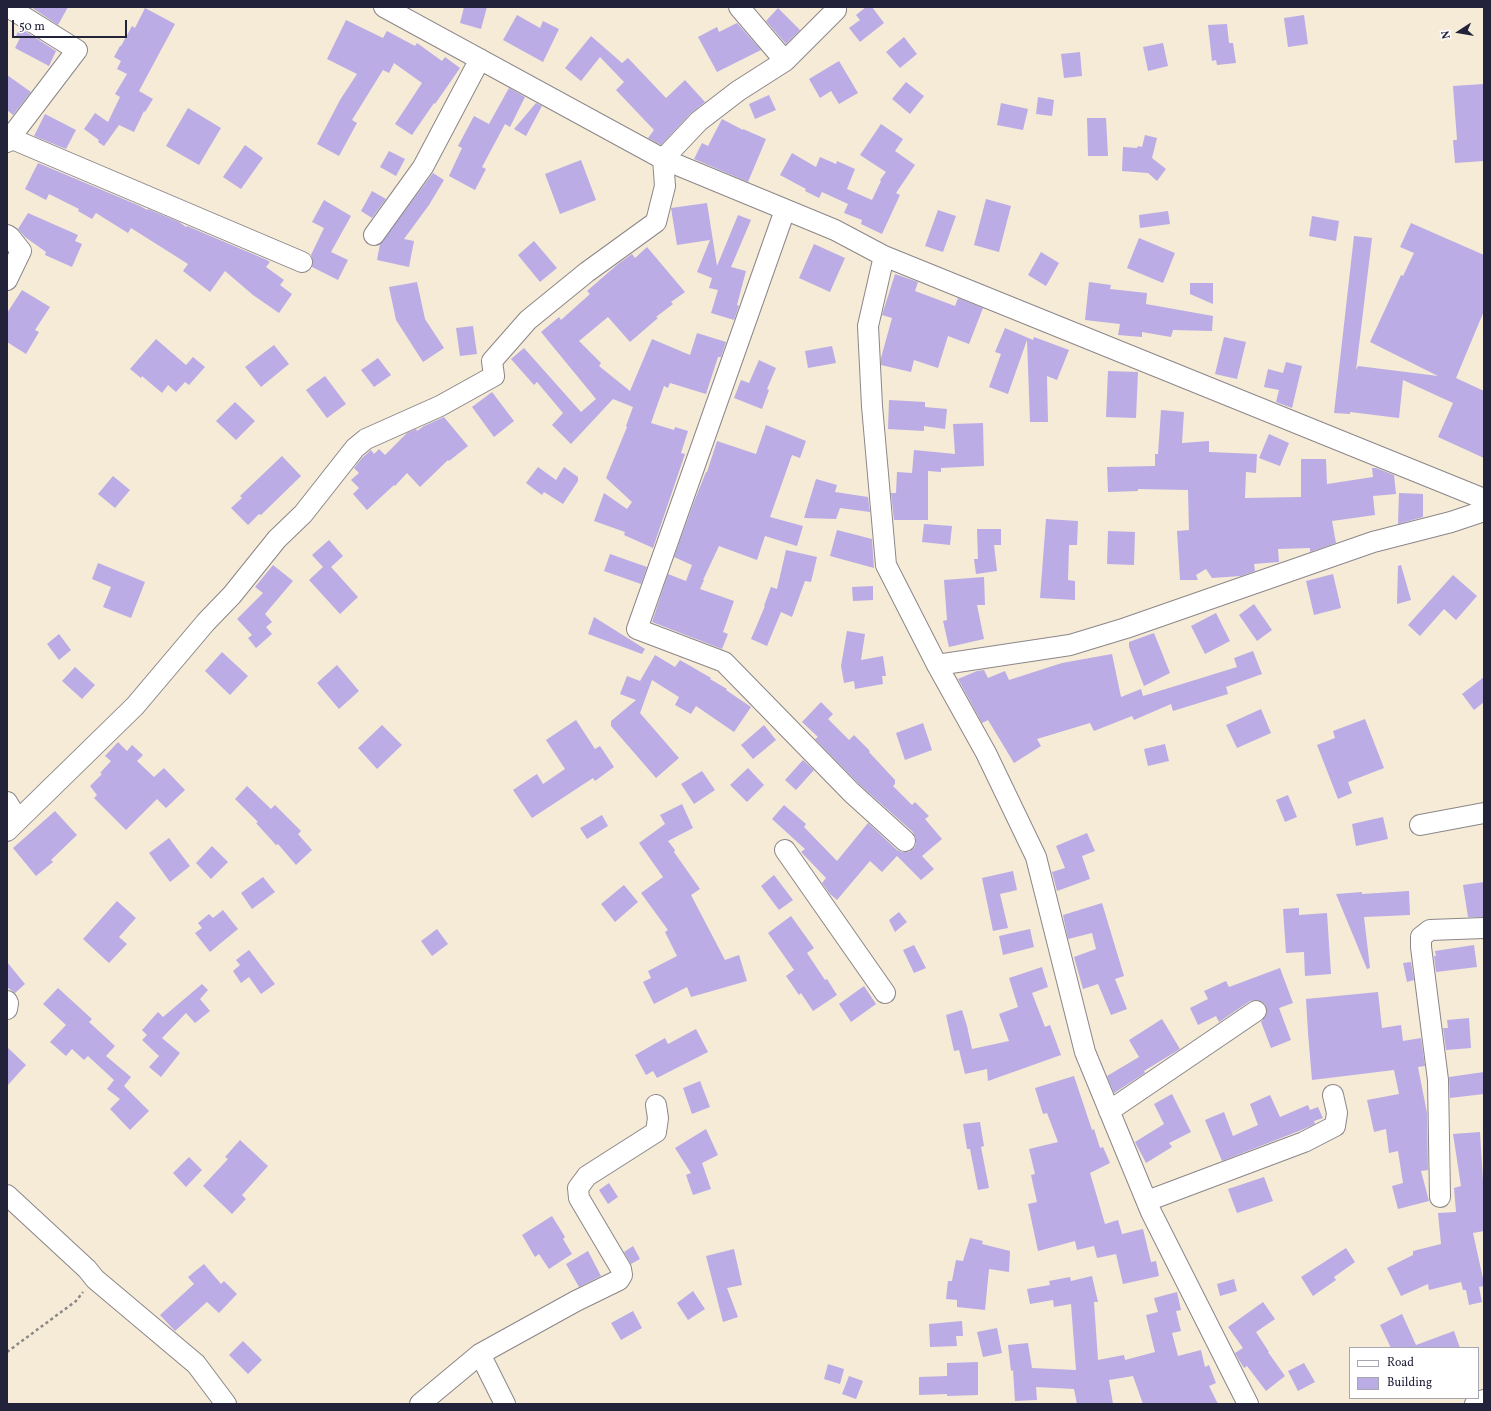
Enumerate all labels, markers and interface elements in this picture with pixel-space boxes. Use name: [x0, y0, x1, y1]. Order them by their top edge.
scale bar: [14, 12, 129, 38]
north arrow: [1439, 12, 1479, 52]
text: 50 m: [19, 19, 45, 35]
text: N: [1439, 29, 1455, 40]
legend: [1349, 1347, 1479, 1399]
text: Road: [1387, 1355, 1414, 1371]
text: Building: [1387, 1375, 1432, 1391]

